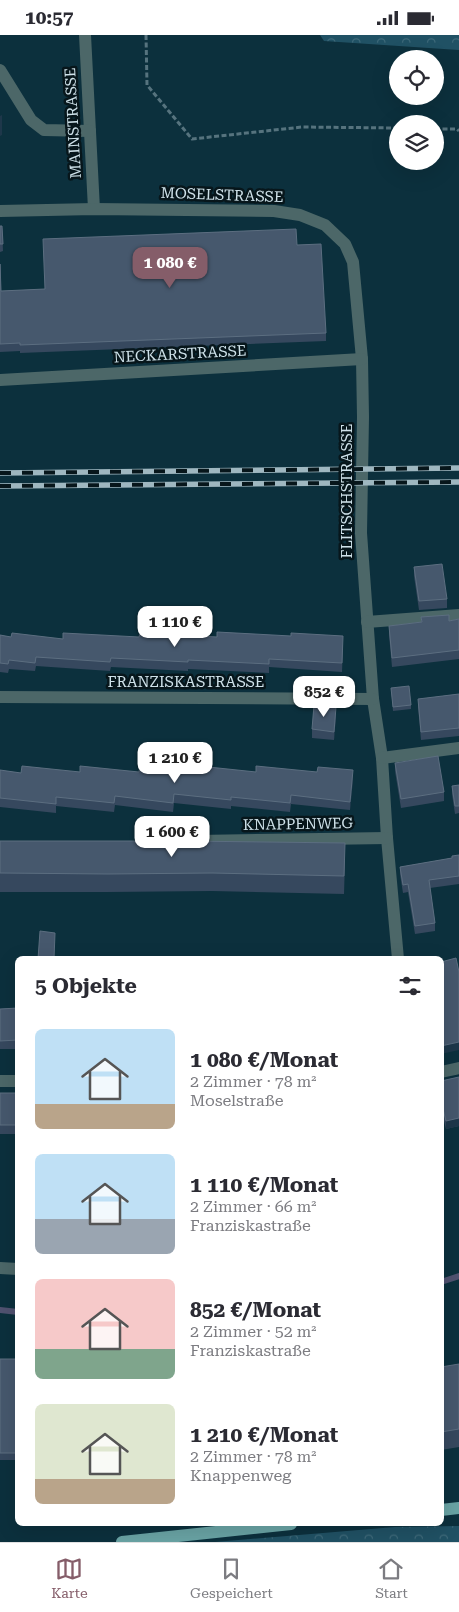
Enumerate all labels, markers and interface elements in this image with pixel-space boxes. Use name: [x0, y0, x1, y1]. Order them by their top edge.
text: 10:57: [25, 6, 74, 29]
map controls: [389, 50, 444, 170]
button: locate: [389, 50, 444, 105]
street label: MAINSTRASSE: [61, 67, 85, 179]
button: layers: [389, 115, 444, 170]
street label: MOSELSTRASSE: [160, 184, 284, 206]
pin: 1 080 €: [124, 247, 216, 289]
text: 1 080 €: [144, 253, 196, 272]
street label: NECKARSTRASSE: [113, 342, 247, 366]
street label: FLITSCHSTRASSE: [338, 424, 356, 558]
pin: 1 110 €: [129, 605, 221, 648]
text: 1 110 €: [149, 612, 201, 631]
street label: FRANZISKASTRASSE: [108, 673, 264, 691]
pin: 852 €: [289, 675, 359, 718]
text: 852 €: [304, 682, 344, 701]
pin: 1 210 €: [129, 741, 221, 784]
text: 1 210 €: [149, 748, 201, 767]
street label: KNAPPENWEG: [243, 814, 354, 834]
pin: 1 600 €: [126, 815, 218, 858]
text: 1 600 €: [146, 822, 198, 841]
icon: filters: [396, 972, 424, 1000]
text: 5 Objekte: [35, 974, 137, 998]
text: 1 080 €/Monat: [190, 1048, 338, 1072]
icon: home: [75, 1049, 135, 1109]
text: 2 Zimmer · 78 m²: [190, 1072, 317, 1091]
text: Moselstraße: [190, 1091, 283, 1110]
text: 1 110 €/Monat: [190, 1173, 338, 1197]
icon: home: [75, 1174, 135, 1234]
text: 2 Zimmer · 66 m²: [190, 1197, 317, 1216]
text: Franziskastraße: [190, 1216, 311, 1235]
text: 852 €/Monat: [190, 1298, 321, 1322]
icon: home: [75, 1299, 135, 1359]
text: 2 Zimmer · 52 m²: [190, 1322, 317, 1341]
text: Franziskastraße: [190, 1341, 311, 1360]
text: 1 210 €/Monat: [190, 1423, 338, 1447]
icon: home: [75, 1424, 135, 1484]
text: 2 Zimmer · 78 m²: [190, 1447, 317, 1466]
text: Knappenweg: [190, 1466, 291, 1485]
tab: Karte: [51, 1555, 88, 1601]
tab: Gespeichert: [190, 1555, 273, 1601]
tab: Start: [375, 1555, 408, 1601]

